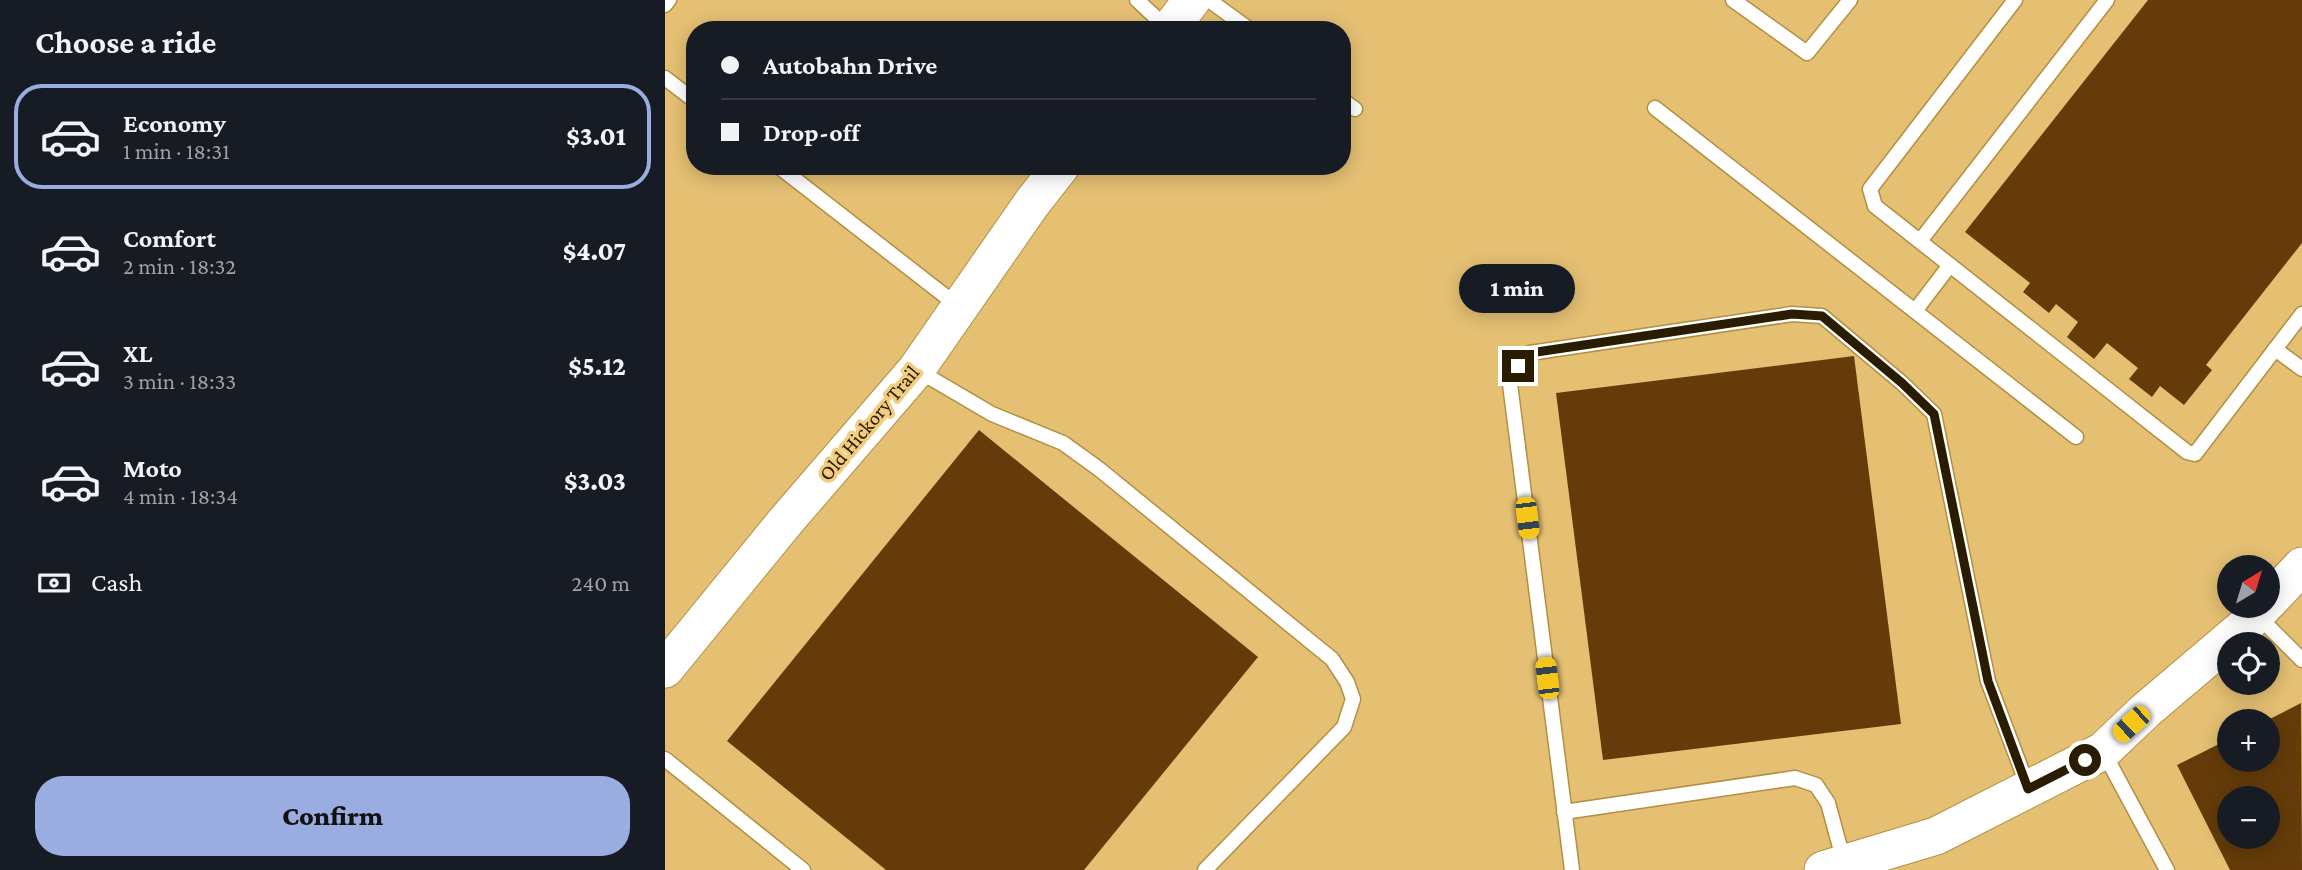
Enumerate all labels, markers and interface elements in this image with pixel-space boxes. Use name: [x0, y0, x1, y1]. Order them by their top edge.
text: Choose a ride: [35, 24, 216, 60]
text: Autobahn Drive: [763, 51, 937, 80]
icon: car: [39, 105, 102, 168]
text: Economy: [123, 109, 226, 138]
text: Drop-off: [763, 118, 860, 147]
text: $3.01: [566, 122, 626, 151]
text: 1 min · 18:31: [123, 138, 230, 164]
icon: car: [39, 220, 102, 283]
text: Comfort: [123, 224, 216, 253]
text: $4.07: [563, 237, 626, 266]
text: 2 min · 18:32: [123, 253, 236, 279]
callout: 1 min: [1460, 264, 1576, 314]
text: 1 min: [1490, 275, 1544, 301]
icon: car: [39, 335, 102, 398]
text: XL: [123, 339, 152, 368]
route end: [1502, 350, 1534, 382]
text: $5.12: [568, 352, 626, 381]
street label: Old Hickory Trail: [814, 360, 924, 486]
text: 3 min · 18:33: [123, 368, 236, 394]
icon: car: [39, 450, 102, 513]
text: Moto: [123, 454, 182, 483]
text: $3.03: [564, 467, 626, 496]
text: 4 min · 18:34: [123, 483, 238, 509]
car: [1515, 496, 1540, 540]
north arrow: [2217, 555, 2280, 618]
map controls: [2217, 555, 2280, 849]
icon: cash: [35, 564, 73, 602]
text: Cash: [91, 568, 142, 597]
text: 240 m: [571, 570, 630, 596]
button: locate: [2217, 632, 2280, 695]
car: [1535, 656, 1560, 700]
car: [2109, 702, 2154, 746]
button: +: [2217, 709, 2280, 772]
route start: [2069, 744, 2101, 776]
button: Confirm: [35, 776, 630, 856]
button: −: [2217, 786, 2280, 849]

